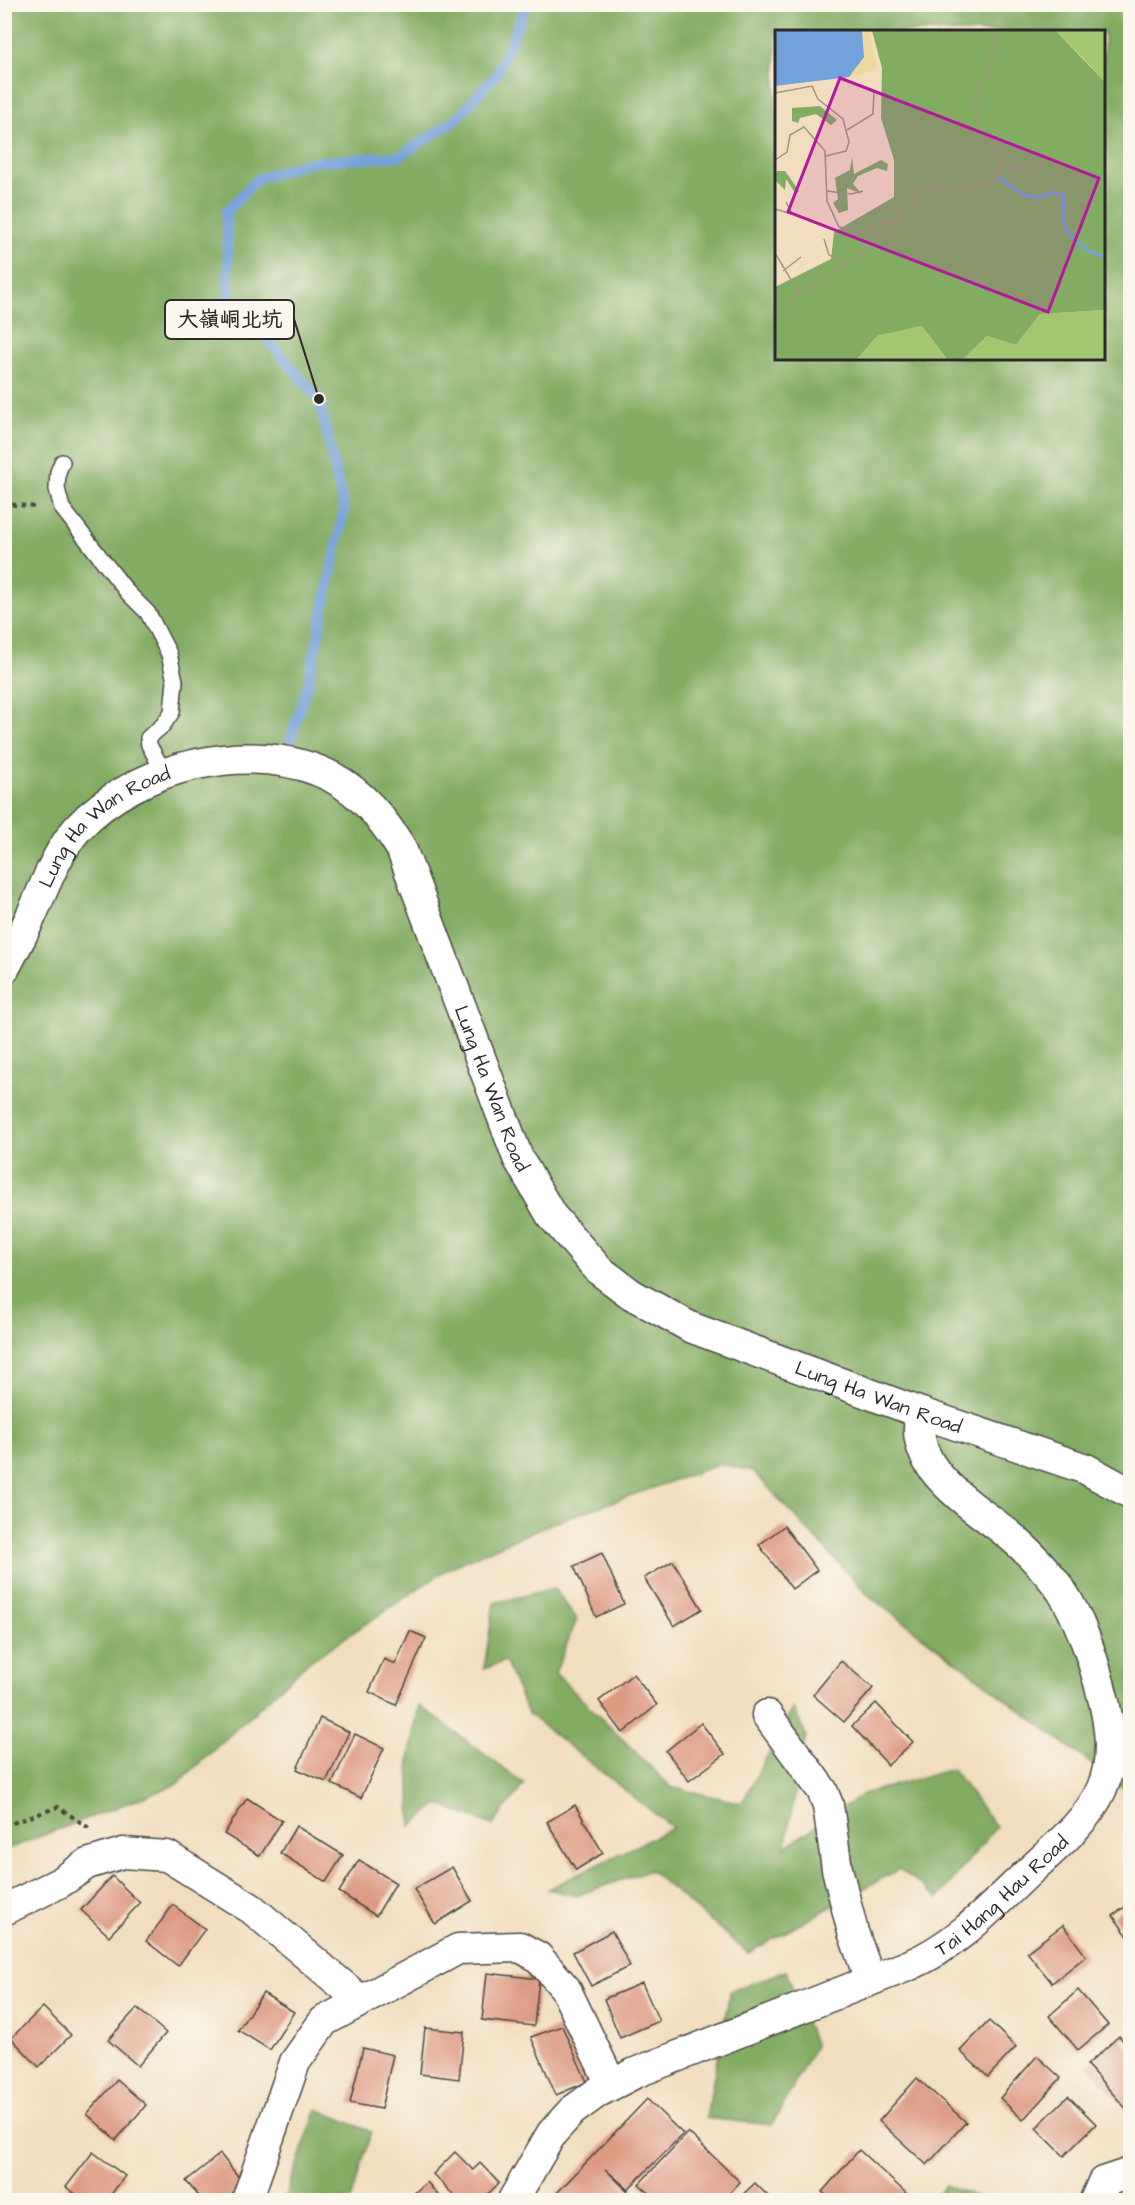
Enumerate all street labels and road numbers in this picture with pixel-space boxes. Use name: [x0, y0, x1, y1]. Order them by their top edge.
street label: Lung Ha Wan Road: [32, 759, 174, 892]
street label: Lung Ha Wan Road: [447, 1002, 536, 1177]
street label: Lung Ha Wan Road: [791, 1354, 965, 1441]
street label: Tai Hang Hau Road: [930, 1829, 1075, 1964]

